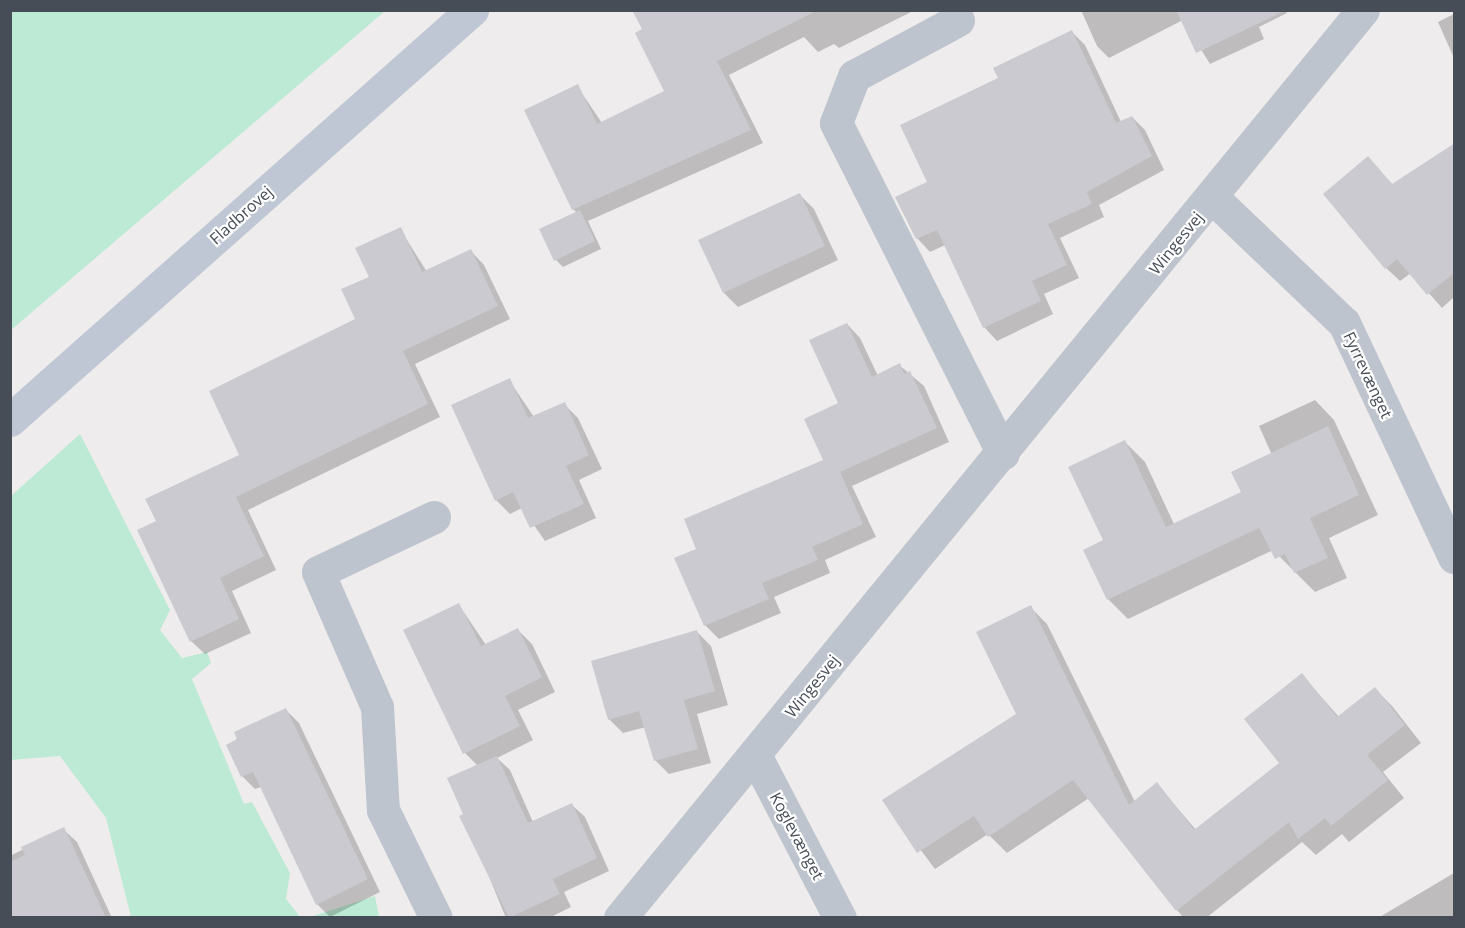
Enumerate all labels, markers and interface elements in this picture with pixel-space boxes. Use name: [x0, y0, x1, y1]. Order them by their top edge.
street label: Fladbrovej: [206, 182, 276, 248]
street label: Wingesvej: [1145, 208, 1207, 278]
street label: Fyrrevænget: [1340, 329, 1396, 421]
street label: Wingesvej: [781, 651, 843, 721]
street label: Koglevænget: [766, 789, 828, 883]

